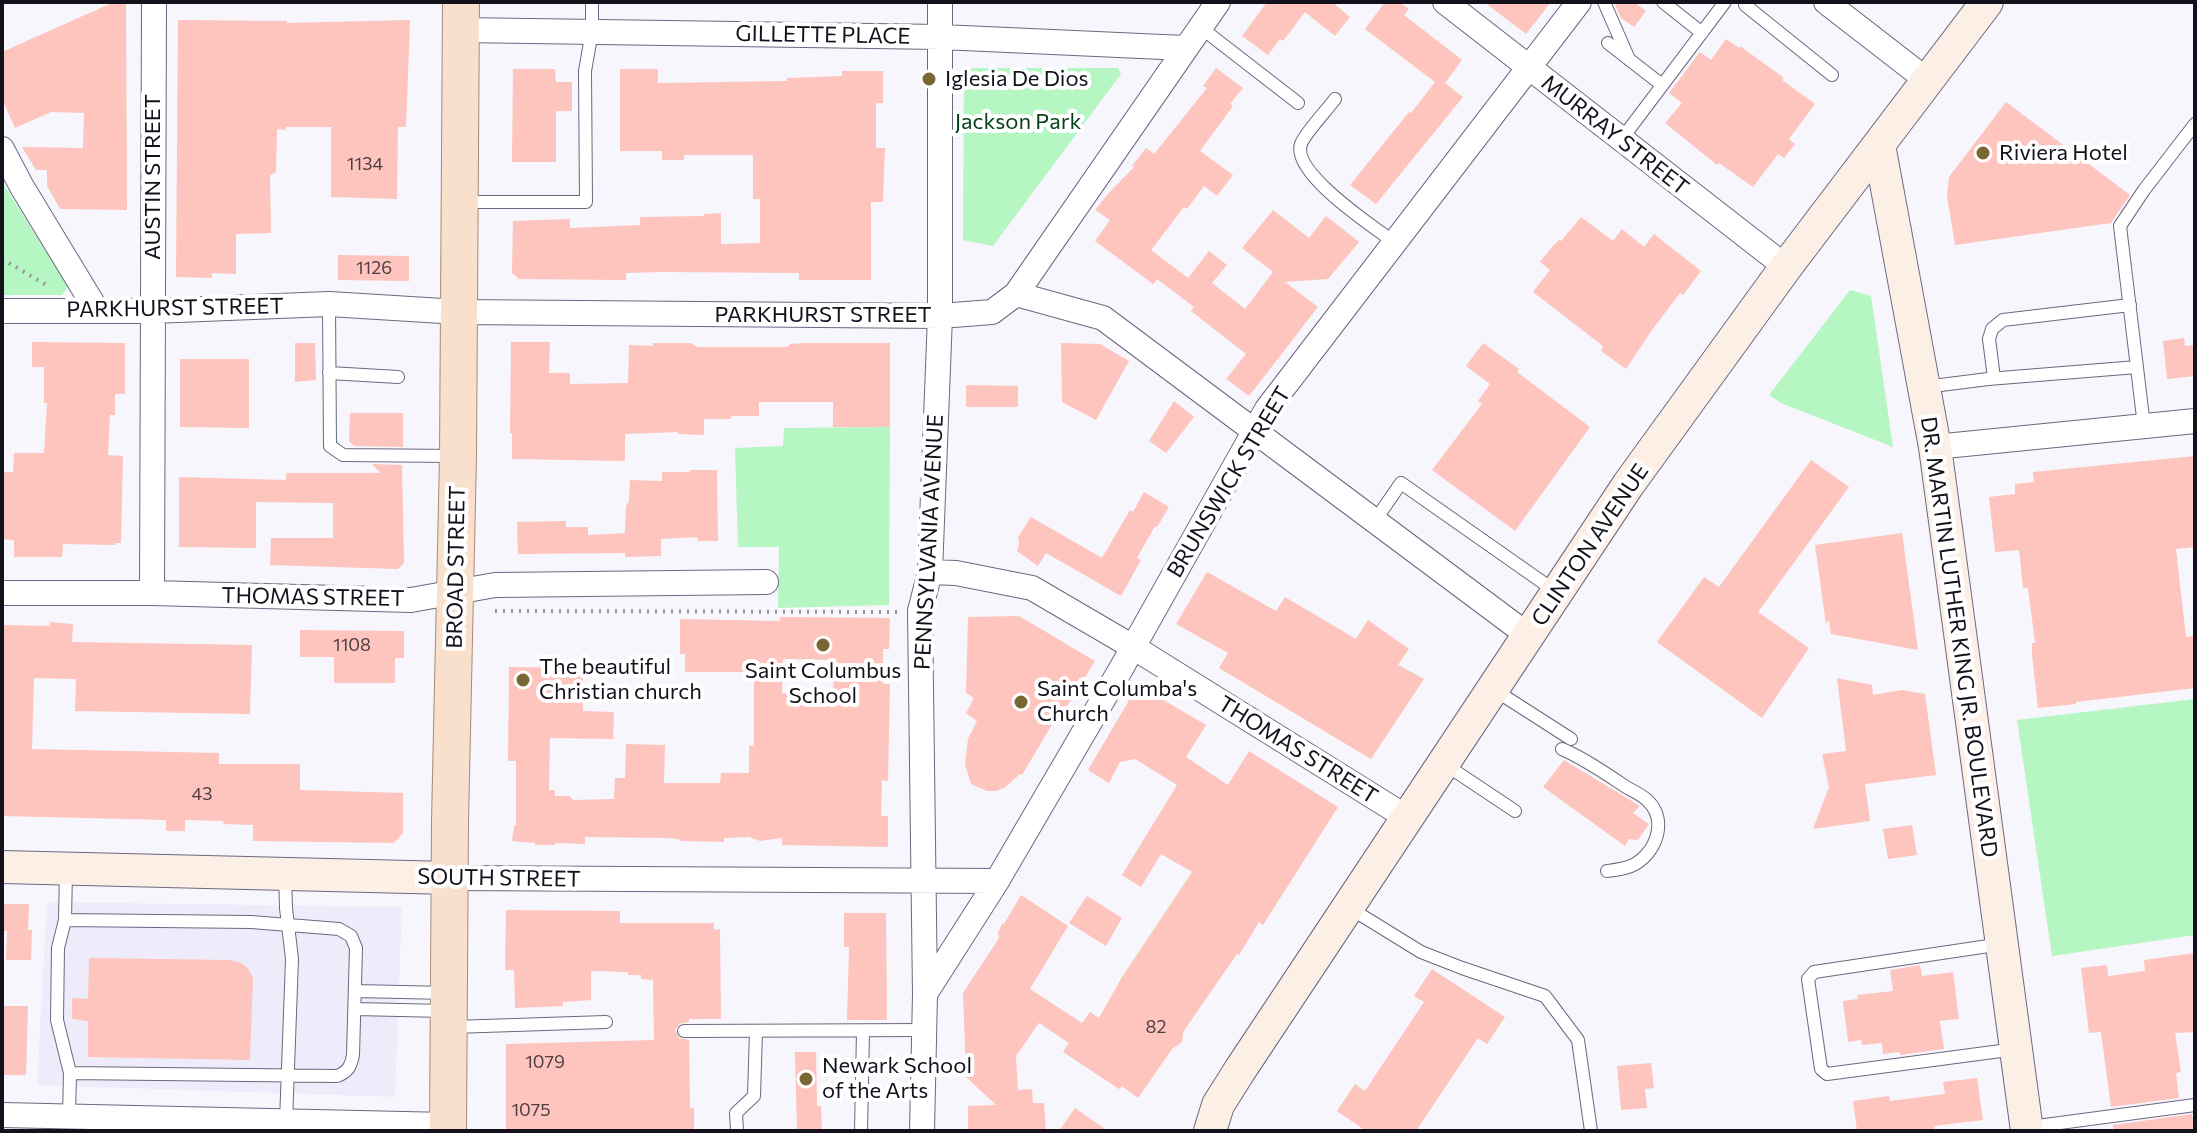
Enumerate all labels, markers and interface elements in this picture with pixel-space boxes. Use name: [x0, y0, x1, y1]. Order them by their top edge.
street label: GILLETTE PLACE: [735, 20, 911, 50]
place label: Iglesia De Dios: [945, 66, 1088, 92]
street label: MURRAY STREET: [1536, 69, 1694, 201]
marker: Iglesia De Dios: [920, 70, 938, 88]
street label: AUSTIN STREET: [140, 94, 166, 260]
park label: Jackson Park: [955, 109, 1081, 135]
place label: Riviera Hotel: [1999, 140, 2128, 166]
marker: Riviera Hotel: [1974, 144, 1992, 162]
house number: 1134: [347, 153, 383, 175]
house number: 1126: [356, 257, 392, 279]
street label: PARKHURST STREET: [66, 293, 284, 323]
street label: PARKHURST STREET: [714, 302, 932, 328]
street label: BRUNSWICK STREET: [1162, 382, 1296, 582]
street label: PENNSYLVANIA AVENUE: [909, 414, 949, 670]
street label: DR. MARTIN LUTHER KING JR. BOULEVARD: [1915, 415, 2003, 859]
street label: CLINTON AVENUE: [1526, 459, 1654, 631]
street label: BROAD STREET: [441, 485, 471, 649]
street label: THOMAS STREET: [221, 582, 405, 612]
house number: 1108: [333, 634, 371, 656]
marker: Saint Columbus School: [814, 636, 832, 654]
place label: The beautiful Christian church: [539, 654, 702, 706]
place label: Saint Columbus School: [745, 658, 901, 710]
marker: The beautiful Christian church: [514, 671, 532, 689]
place label: Saint Columba's Church: [1037, 676, 1197, 728]
street label: THOMAS STREET: [1213, 690, 1383, 810]
marker: Saint Columba's Church: [1012, 693, 1030, 711]
house number: 43: [191, 783, 213, 805]
street label: SOUTH STREET: [417, 863, 581, 893]
house number: 82: [1146, 1016, 1166, 1038]
house number: 1079: [525, 1051, 565, 1073]
place label: Newark School of the Arts: [822, 1053, 972, 1104]
marker: Newark School of the Arts: [797, 1070, 815, 1088]
house number: 1075: [511, 1099, 551, 1121]

